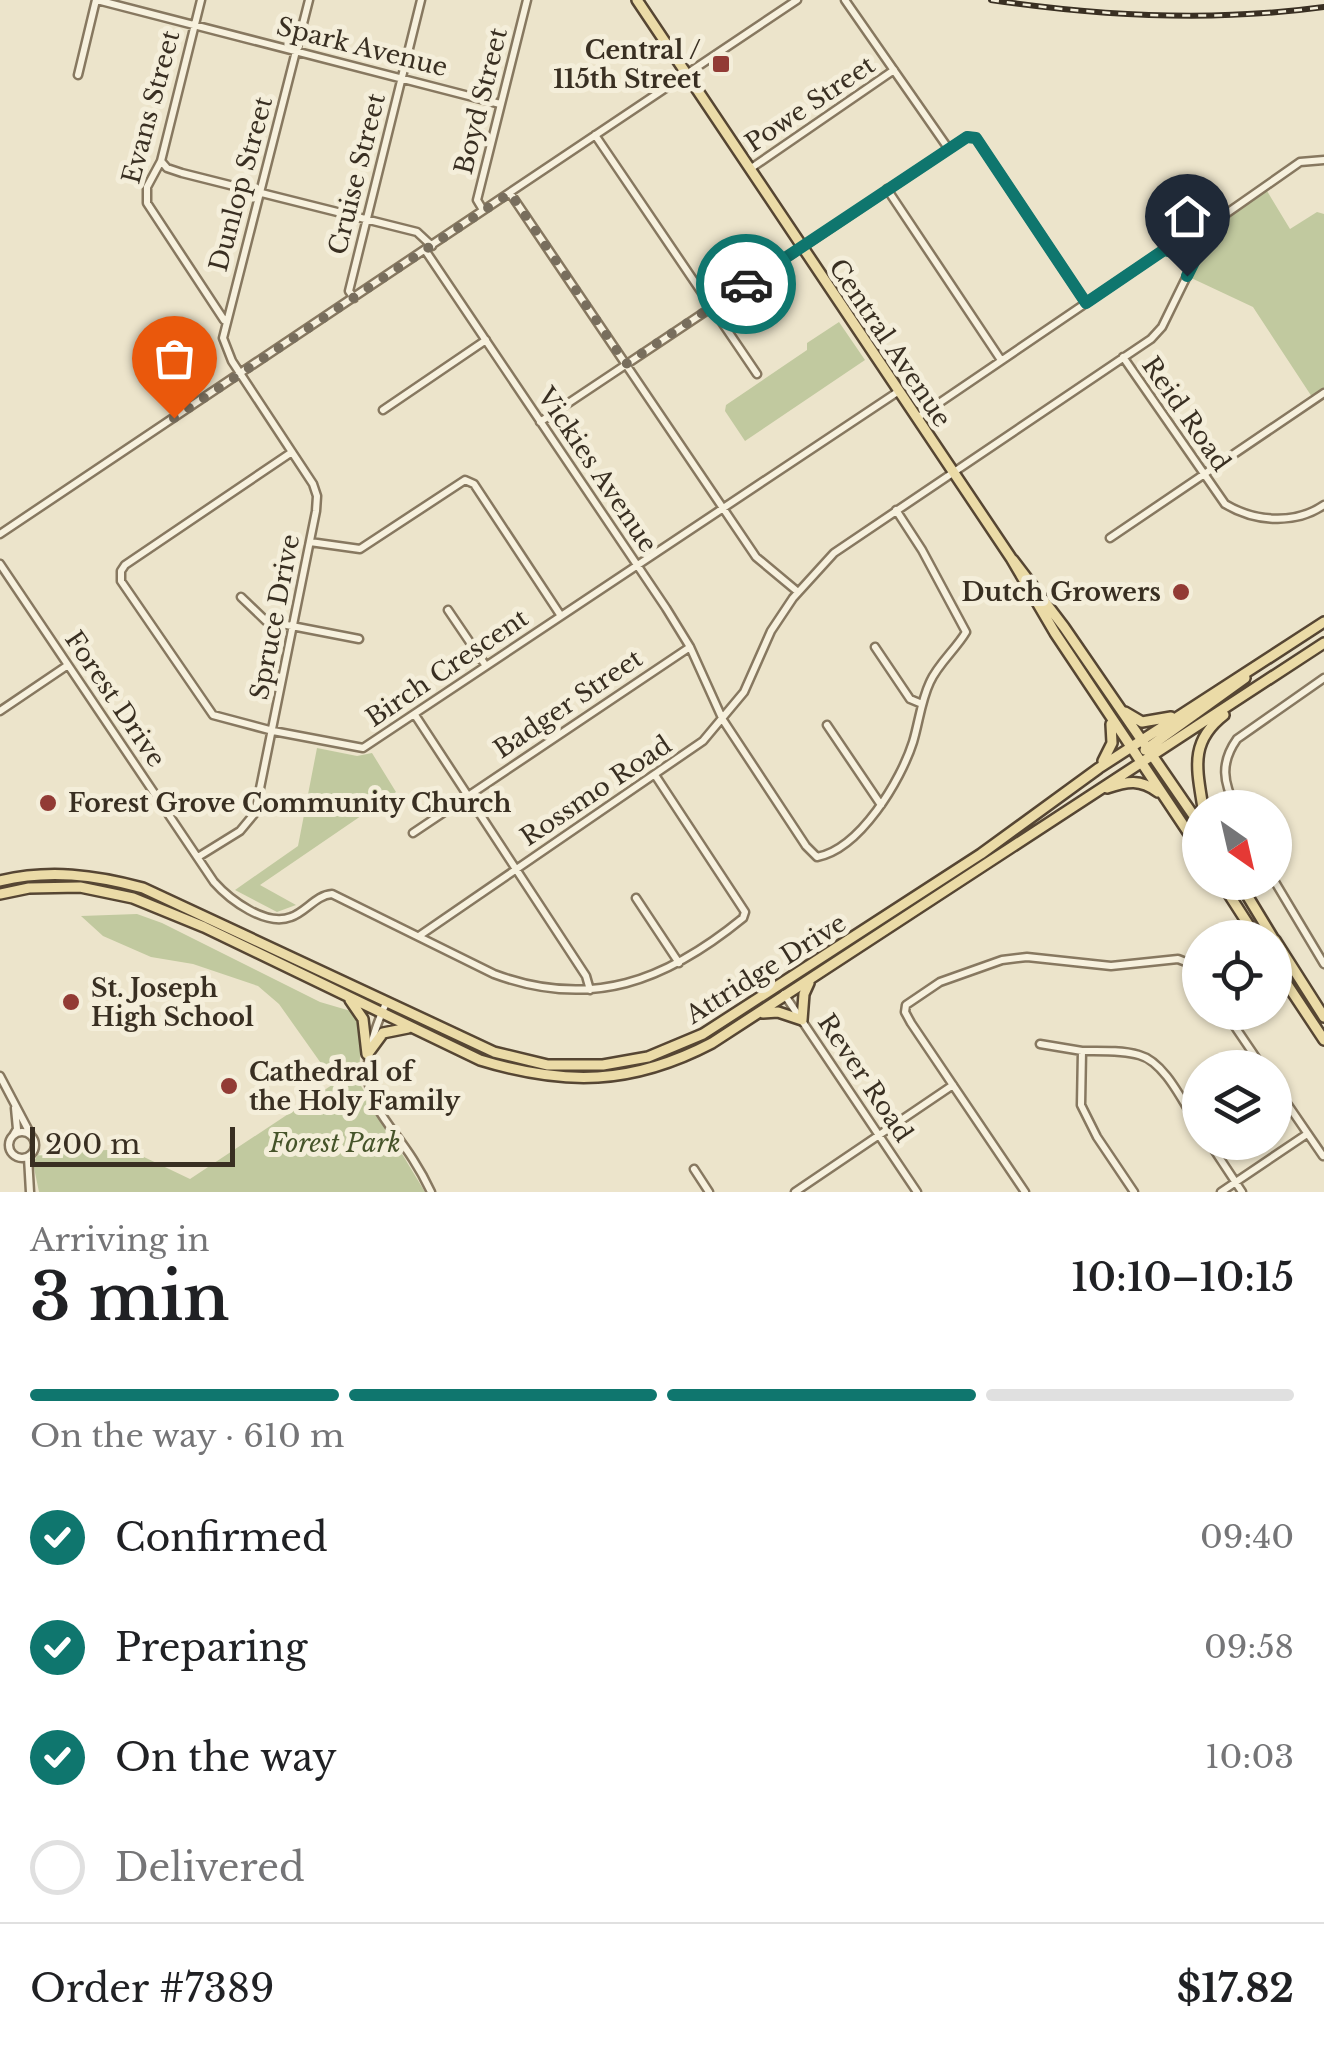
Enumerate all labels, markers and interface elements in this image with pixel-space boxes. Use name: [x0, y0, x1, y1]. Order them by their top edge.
street label: Spark Avenue: [273, 11, 451, 83]
street label: Boyd Street: [448, 24, 514, 177]
street label: Evans Street: [116, 26, 186, 187]
place label: Central / 115th Street: [553, 35, 701, 95]
street label: Powe Street: [739, 49, 881, 159]
marker: Central / 115th Street: [710, 53, 732, 75]
street label: Cruise Street: [322, 90, 392, 258]
street label: Dunlop Street: [203, 93, 279, 275]
pin: [1145, 174, 1230, 277]
icon: home: [1160, 189, 1215, 244]
courier: [696, 234, 796, 334]
street label: Central Avenue: [822, 253, 958, 433]
icon: car: [719, 257, 774, 312]
pin: [132, 316, 217, 419]
icon: bag: [147, 331, 202, 386]
street label: Reid Road: [1135, 351, 1237, 477]
street label: Vickies Avenue: [530, 381, 664, 558]
street label: Spruce Drive: [244, 532, 306, 702]
place label: Dutch Growers: [961, 577, 1161, 608]
marker: Dutch Growers: [1170, 581, 1192, 603]
street label: Birch Crescent: [360, 602, 534, 734]
street label: Forest Drive: [58, 625, 172, 773]
street label: Badger Street: [488, 643, 649, 765]
street label: Rossmo Road: [515, 729, 677, 853]
place label: Forest Grove Community Church: [68, 788, 511, 819]
north arrow: [1182, 790, 1292, 900]
map controls: [1182, 790, 1292, 1160]
marker: Forest Grove Community Church: [37, 792, 59, 814]
street label: Attridge Drive: [679, 907, 852, 1031]
button: locate: [1182, 920, 1292, 1030]
place label: St. Joseph High School: [91, 973, 254, 1033]
marker: St. Joseph High School: [60, 991, 82, 1013]
street label: Rever Road: [811, 1008, 919, 1148]
button: layers: [1182, 1050, 1292, 1160]
place label: Cathedral of the Holy Family: [249, 1057, 461, 1117]
marker: Cathedral of the Holy Family: [218, 1075, 240, 1097]
scale bar: [30, 1122, 235, 1166]
text: 200 m: [45, 1127, 140, 1162]
park label: Forest Park: [268, 1128, 401, 1159]
text: Arriving in: [30, 1220, 209, 1260]
text: 10:10–10:15: [1071, 1254, 1294, 1301]
text: 3 min: [30, 1257, 230, 1338]
text: On the way · 610 m: [30, 1416, 344, 1456]
icon: check: [30, 1510, 85, 1565]
text: Confirmed: [115, 1514, 328, 1561]
text: 09:40: [1200, 1517, 1294, 1557]
icon: check: [30, 1620, 85, 1675]
text: Preparing: [115, 1624, 307, 1671]
text: 09:58: [1204, 1627, 1294, 1667]
icon: check: [30, 1730, 85, 1785]
text: On the way: [115, 1734, 337, 1781]
text: 10:03: [1205, 1737, 1294, 1777]
text: Delivered: [115, 1844, 305, 1891]
text: Order #7389: [30, 1965, 274, 2012]
text: $17.82: [1177, 1965, 1294, 2012]

